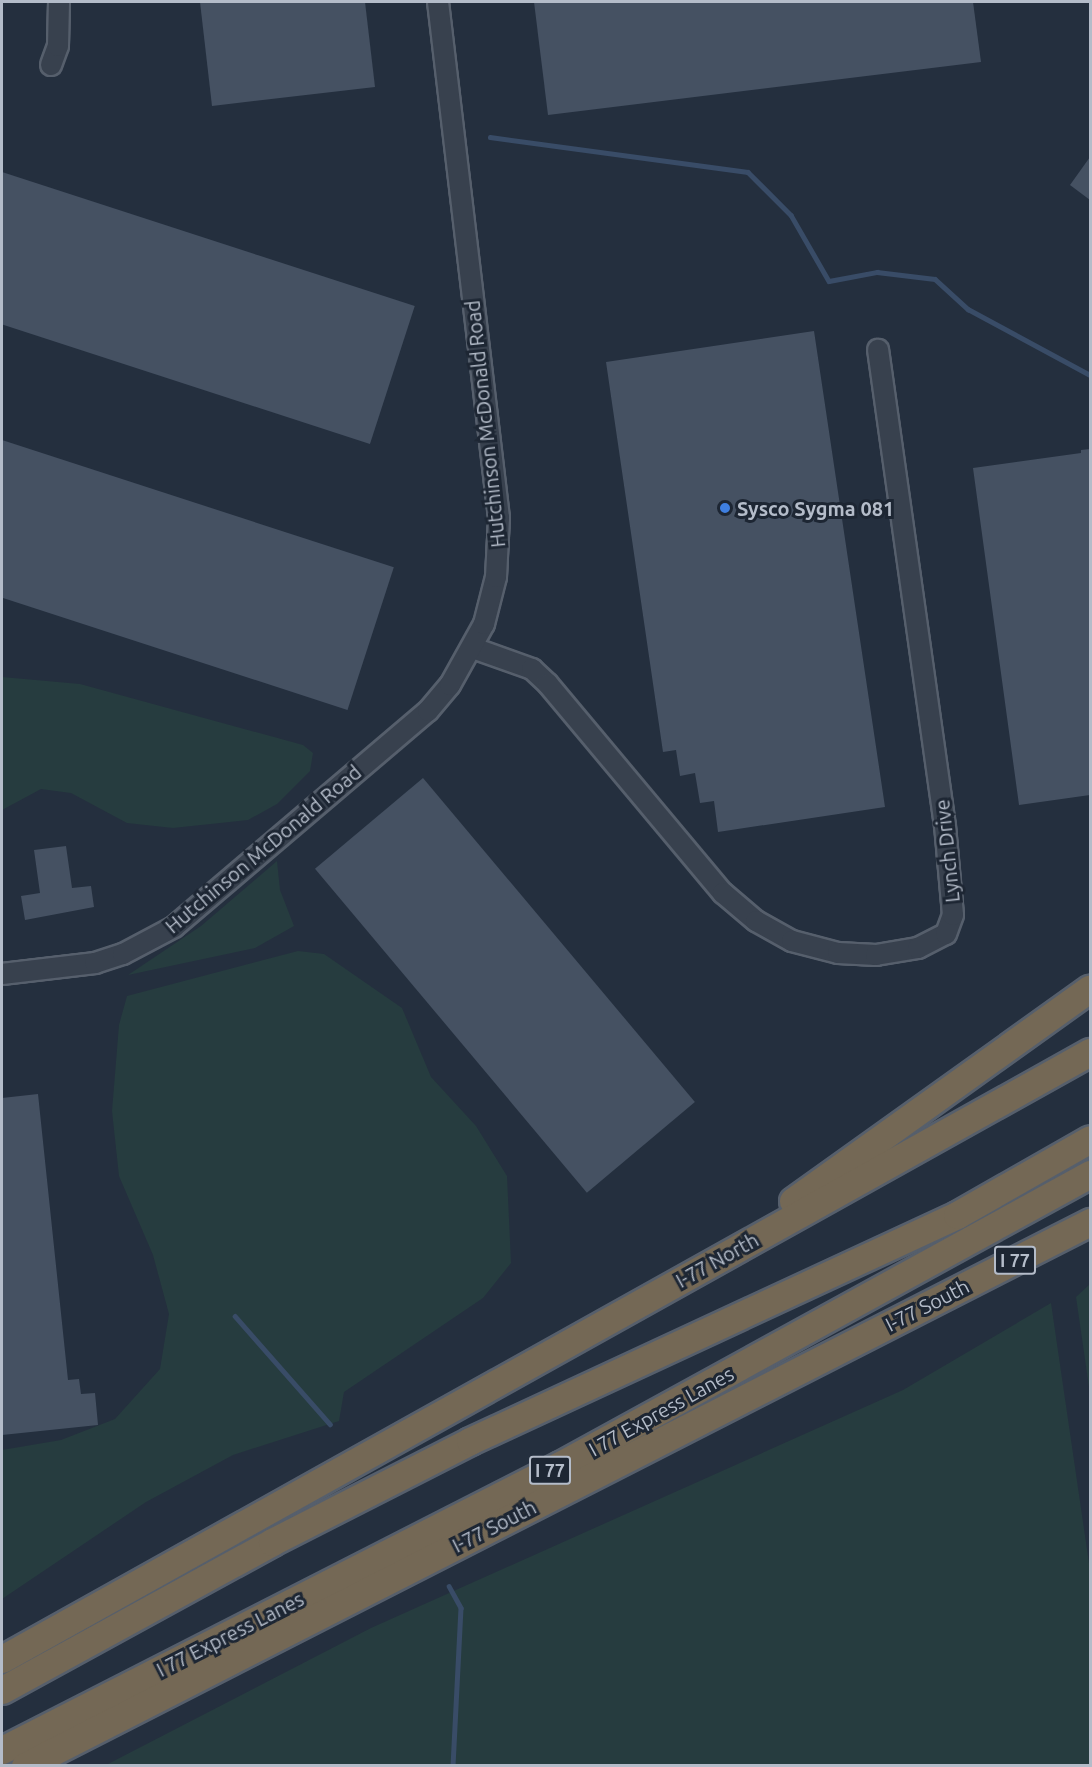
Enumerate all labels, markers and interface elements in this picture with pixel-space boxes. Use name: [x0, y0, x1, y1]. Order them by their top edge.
street label: Hutchinson McDonald Road: [460, 299, 510, 549]
place label: Sysco Sygma 081: [737, 496, 894, 520]
marker: Sysco Sygma 081: [718, 501, 732, 515]
street label: Hutchinson McDonald Road: [160, 760, 366, 938]
street label: Lynch Drive: [930, 798, 964, 904]
street label: I-77 North: [671, 1227, 763, 1293]
road number: I 77: [994, 1245, 1036, 1275]
street label: I-77 South: [881, 1274, 973, 1336]
street label: I 77 Express Lanes: [584, 1361, 738, 1461]
road number: I 77: [529, 1455, 571, 1485]
street label: I-77 South: [448, 1495, 540, 1557]
street label: I 77 Express Lanes: [152, 1586, 308, 1682]

